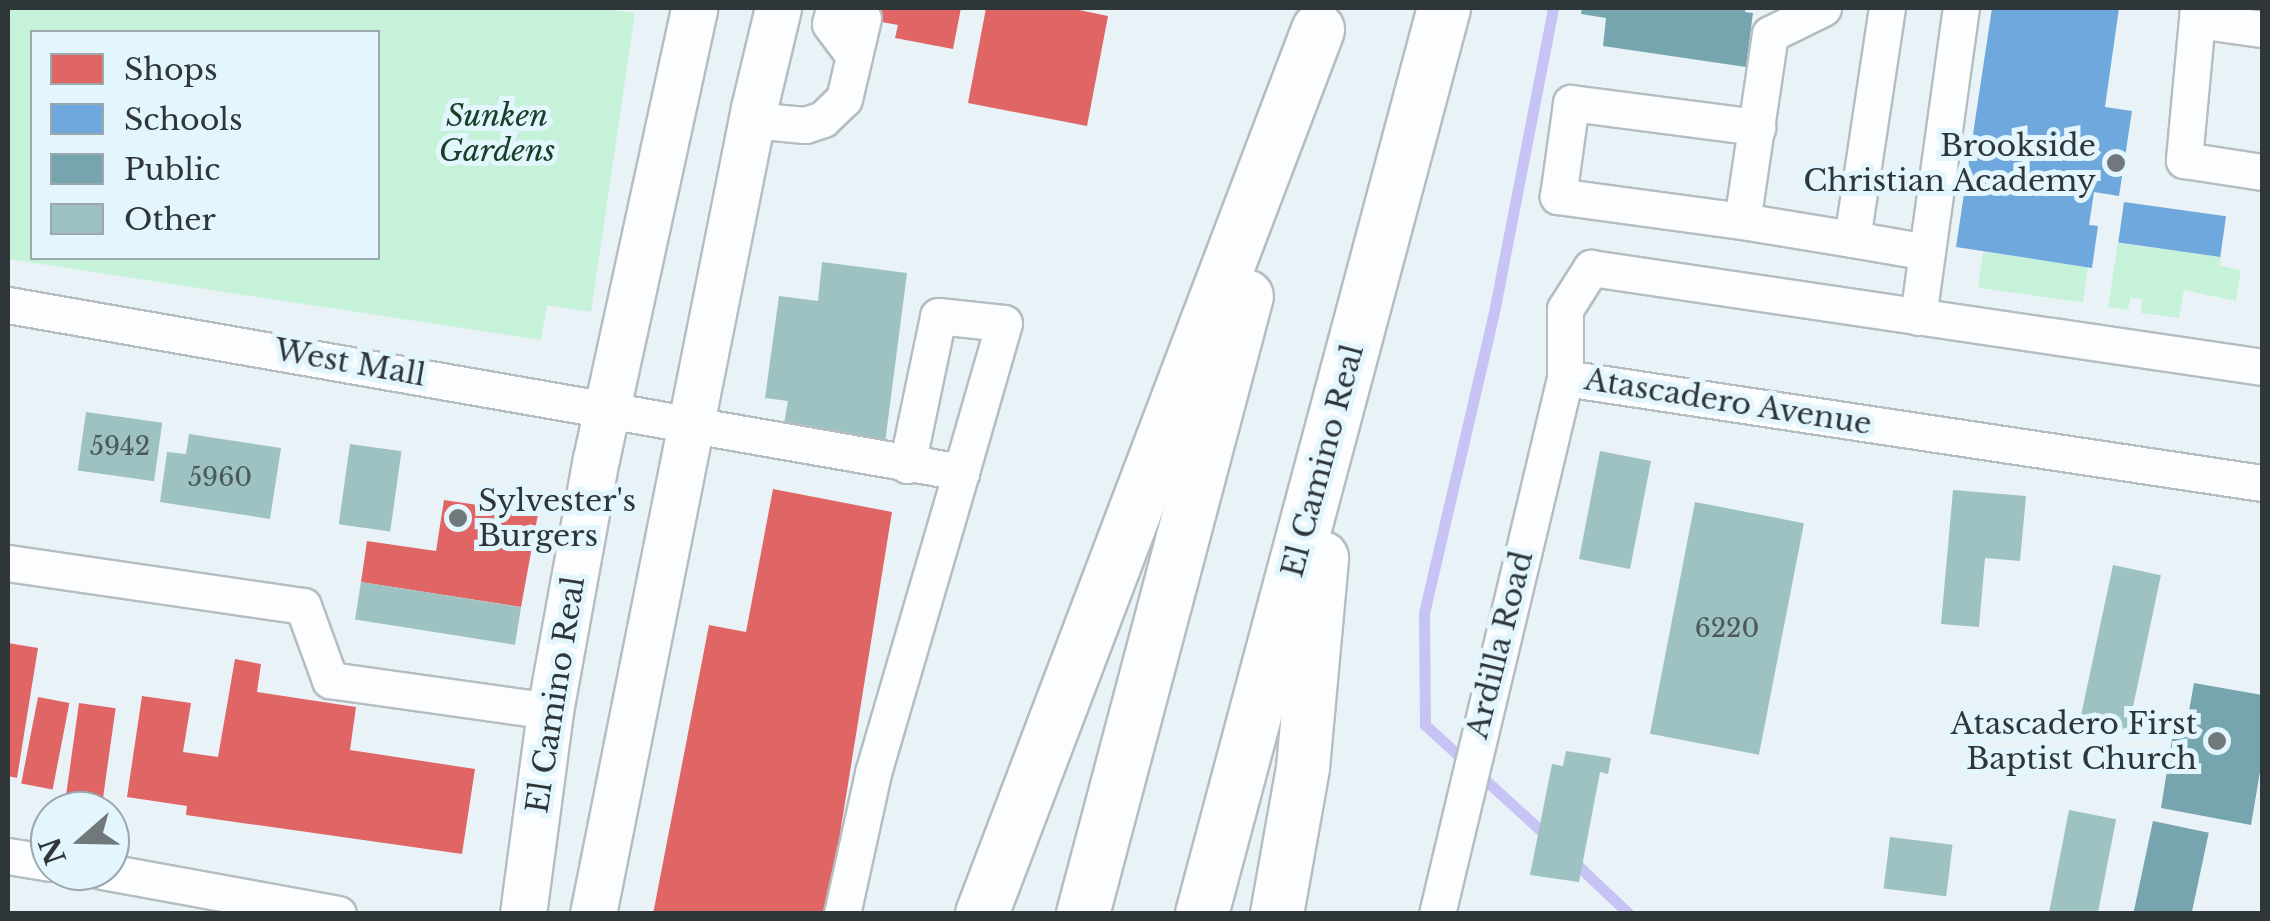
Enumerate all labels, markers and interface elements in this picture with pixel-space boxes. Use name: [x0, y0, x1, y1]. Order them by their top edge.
legend: [30, 30, 380, 260]
text: Shops: [124, 51, 218, 88]
park label: Sunken Gardens: [439, 98, 555, 168]
text: Schools: [124, 101, 243, 138]
place label: Brookside Christian Academy: [1802, 128, 2096, 198]
text: Public: [124, 151, 220, 188]
marker: Brookside Christian Academy: [2105, 152, 2127, 174]
text: Other: [124, 201, 216, 238]
street label: West Mall: [272, 332, 428, 394]
street label: El Camino Real: [1275, 341, 1371, 581]
street label: Atascadero Avenue: [1581, 361, 1875, 443]
house number: 5942: [90, 432, 150, 462]
house number: 5960: [188, 463, 252, 493]
place label: Sylvester's Burgers: [478, 483, 636, 554]
marker: Sylvester's Burgers: [447, 507, 469, 529]
street label: Ardilla Road: [1459, 547, 1541, 743]
street label: El Camino Real: [520, 574, 592, 816]
house number: 6220: [1695, 614, 1759, 644]
place label: Atascadero First Baptist Church: [1950, 706, 2197, 776]
marker: Atascadero First Baptist Church: [2206, 730, 2228, 752]
north arrow: [30, 791, 130, 891]
text: N: [32, 832, 74, 869]

